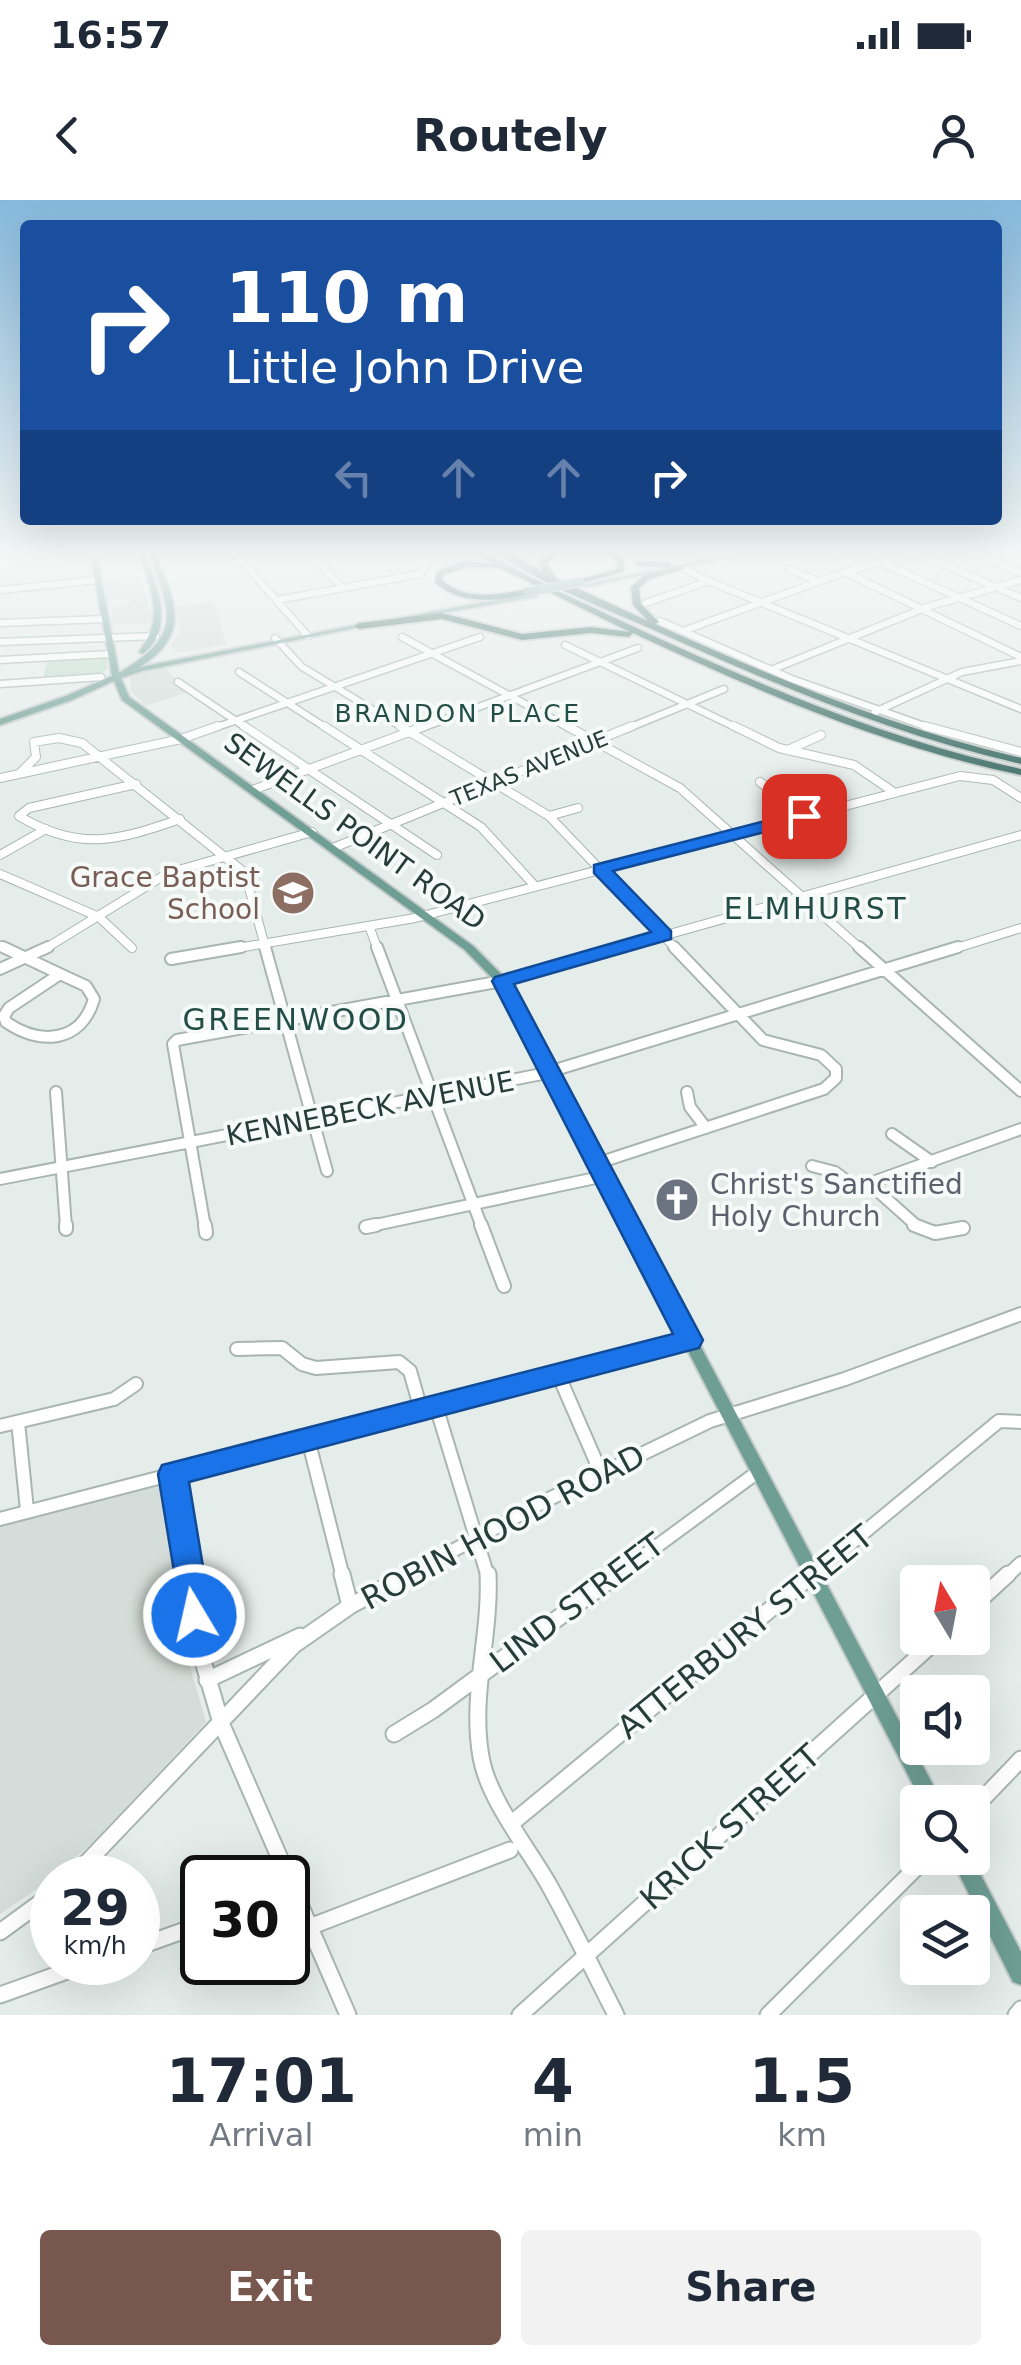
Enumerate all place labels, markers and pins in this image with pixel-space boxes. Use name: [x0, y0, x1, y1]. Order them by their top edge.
pin: [762, 774, 847, 859]
place label: Grace Baptist School: [70, 861, 260, 926]
school or university icon: Grace Baptist School: [270, 870, 316, 916]
place label: Christ's Sanctified Holy Church: [710, 1168, 963, 1233]
church icon: Christ's Sanctified Holy Church: [654, 1177, 700, 1223]

